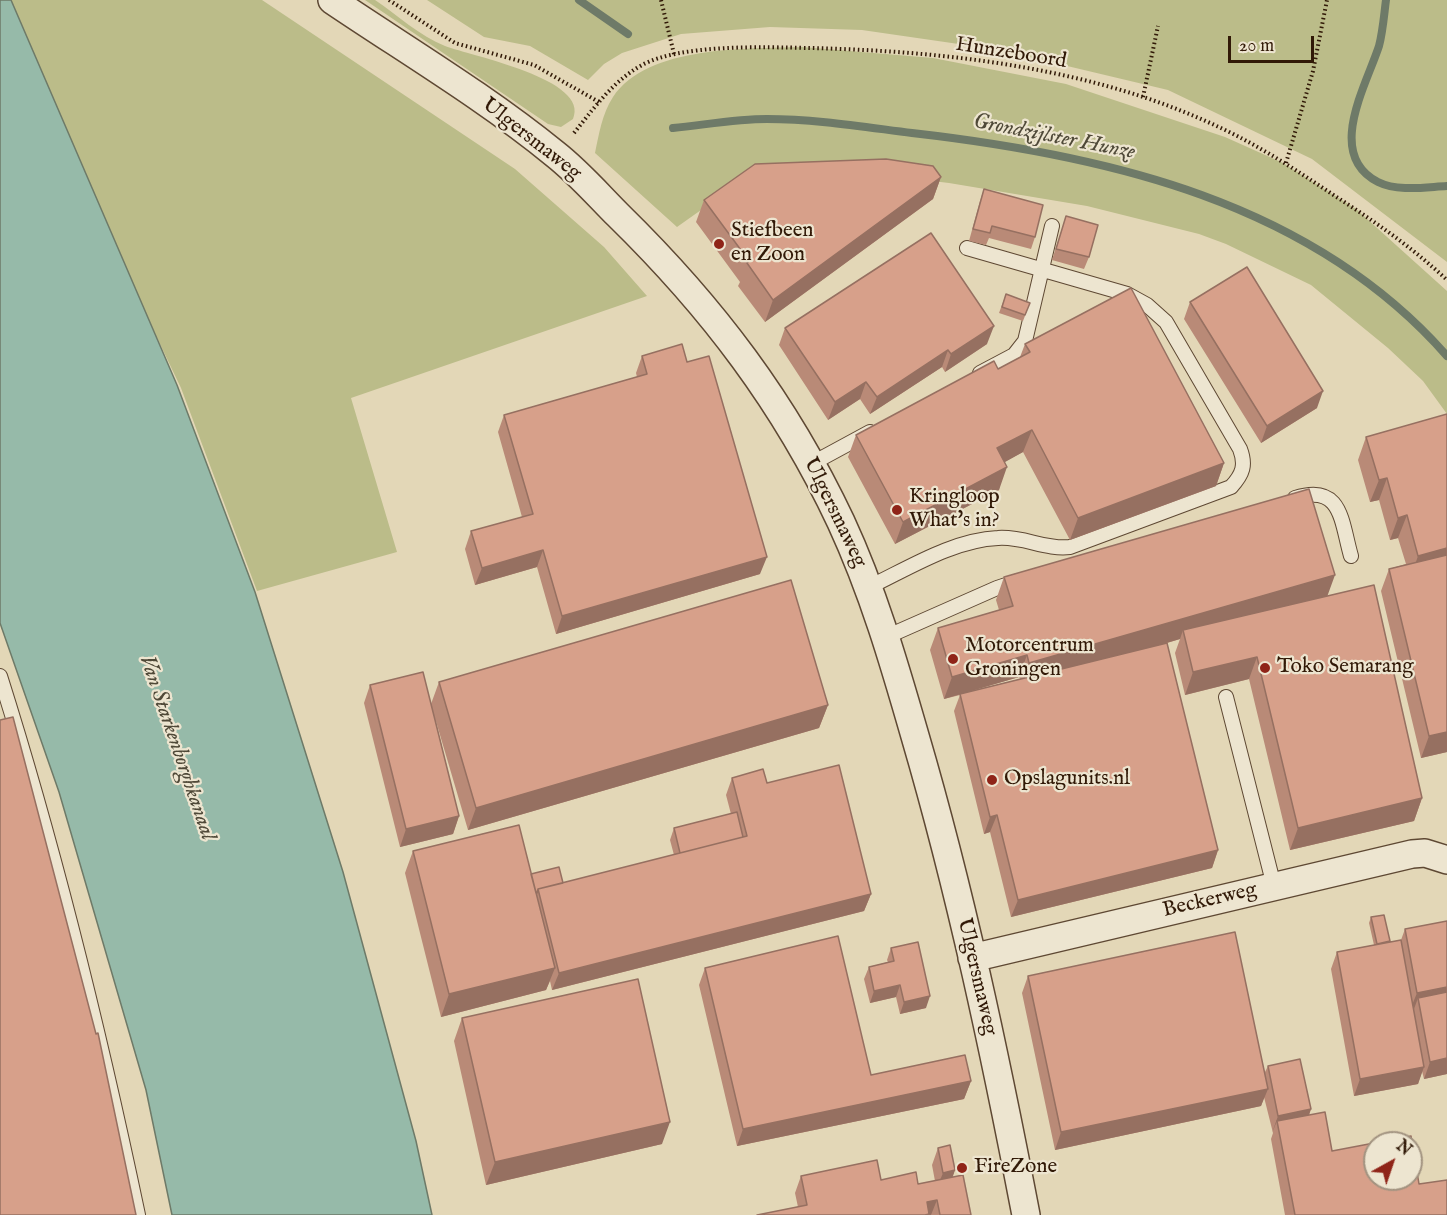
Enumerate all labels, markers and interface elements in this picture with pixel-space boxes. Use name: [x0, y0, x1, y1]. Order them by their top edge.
scale bar: [1231, 24, 1316, 62]
street label: Hunzeboord: [954, 33, 1068, 75]
text: 20 m: [1239, 35, 1274, 58]
street label: Ulgersmaweg: [476, 93, 586, 187]
water label: Grondzijlster Hunze: [971, 109, 1137, 167]
place label: Stiefbeen en Zoon: [731, 219, 813, 269]
marker: Stiefbeen en Zoon: [712, 237, 726, 251]
street label: Ulgersmaweg: [796, 454, 872, 572]
place label: Kringloop What's in?: [909, 485, 1000, 535]
marker: Kringloop What's in?: [890, 503, 904, 517]
place label: Motorcentrum Groningen: [965, 634, 1094, 684]
water label: Van Starkenborghkanaal: [132, 652, 220, 844]
marker: Motorcentrum Groningen: [946, 652, 960, 666]
place label: Toko Semarang: [1277, 655, 1414, 681]
marker: Toko Semarang: [1258, 661, 1272, 675]
place label: Opslagunits.nl: [1004, 767, 1130, 793]
marker: Opslagunits.nl: [985, 773, 999, 787]
street label: Beckerweg: [1161, 878, 1259, 924]
street label: Ulgersmaweg: [950, 916, 1002, 1038]
north arrow: [1363, 1131, 1423, 1191]
text: N: [1392, 1137, 1415, 1161]
place label: FireZone: [974, 1155, 1057, 1181]
marker: FireZone: [955, 1161, 969, 1175]

